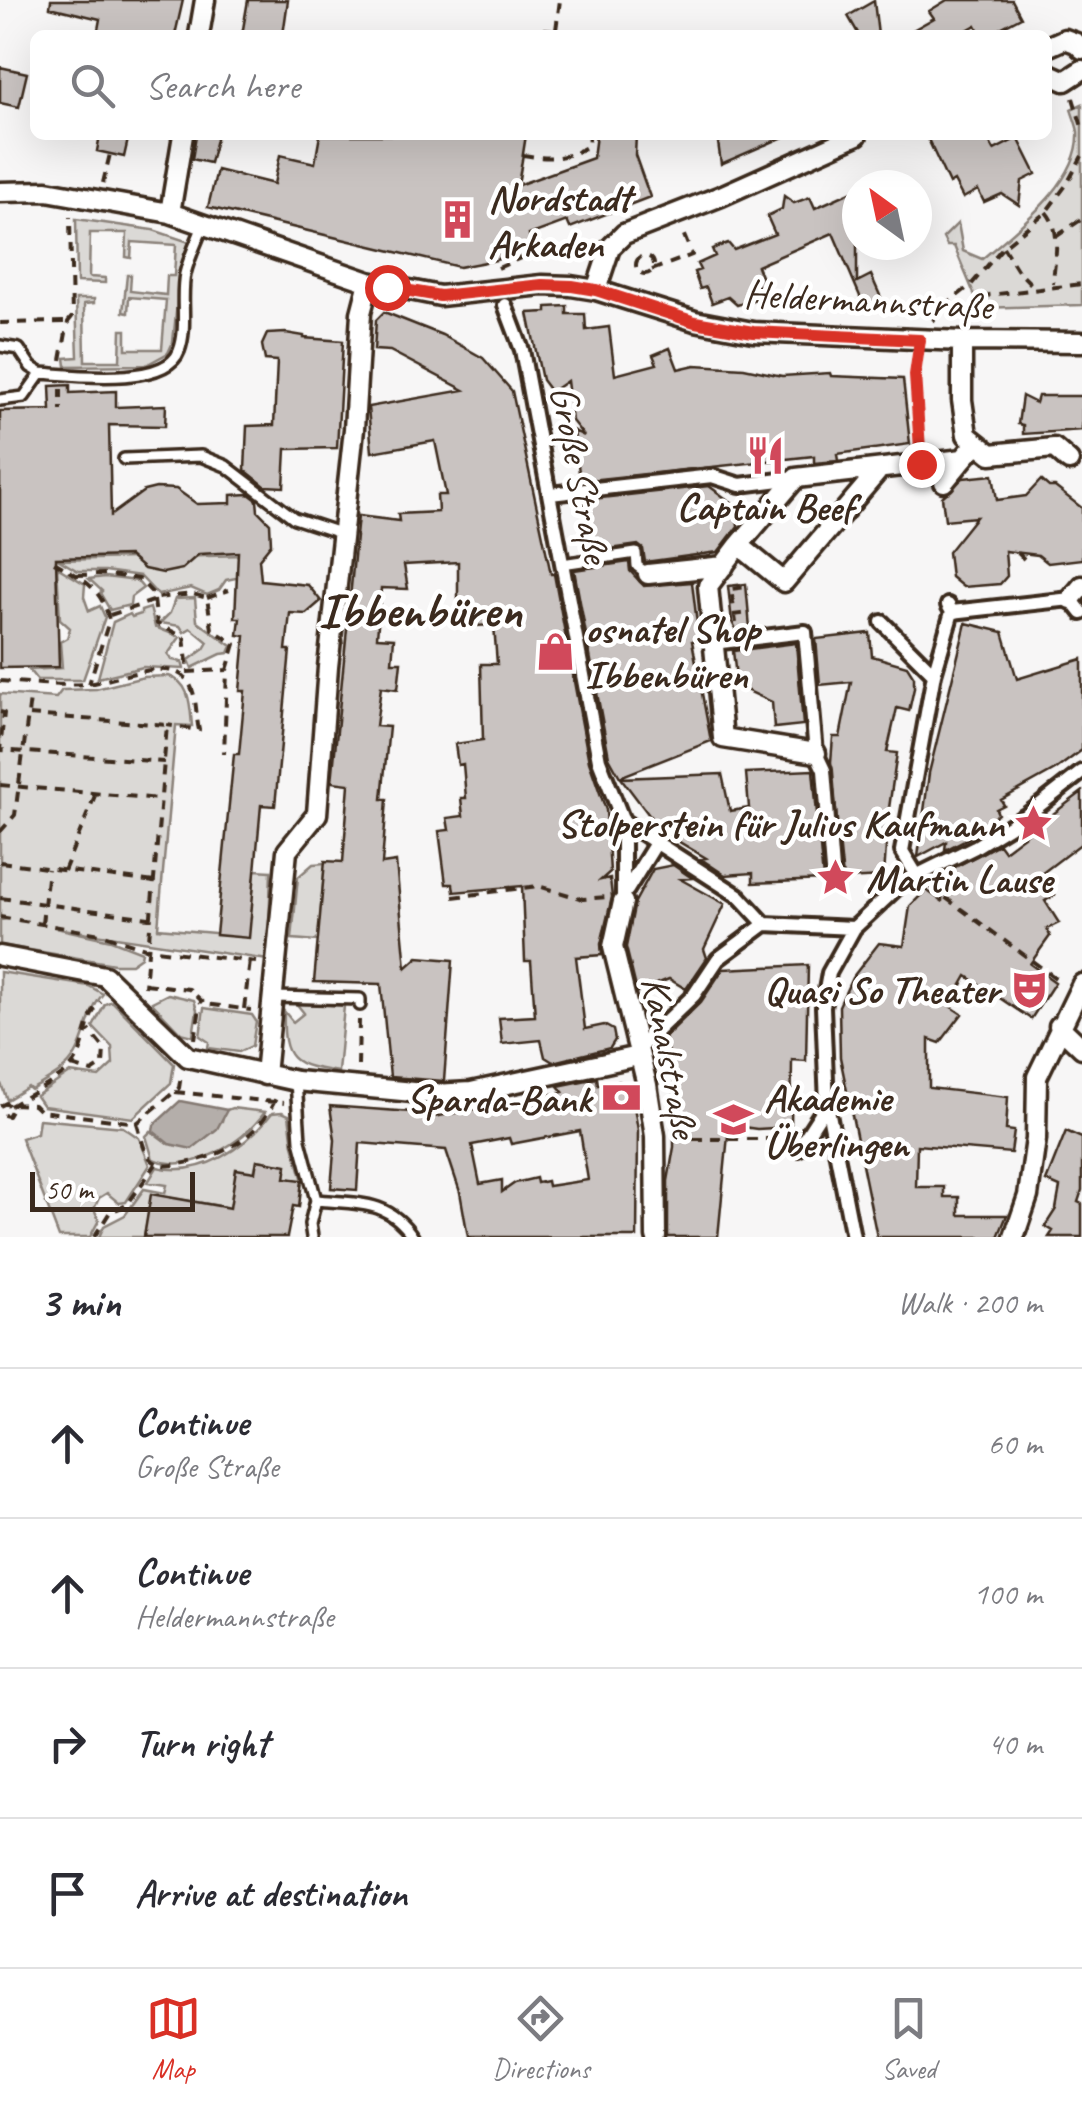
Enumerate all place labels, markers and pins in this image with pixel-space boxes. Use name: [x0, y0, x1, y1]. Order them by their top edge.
place label: Nordstadt Arkaden: [488, 173, 636, 269]
building icon: Nordstadt Arkaden: [437, 199, 479, 241]
restaurant icon: Captain Beef: [744, 435, 786, 477]
place label: Captain Beef: [676, 482, 863, 532]
place label: osnatel Shop Ibbenbüren: [585, 604, 762, 700]
shop icon: osnatel Shop Ibbenbüren: [534, 630, 576, 672]
place label: Stolperstein für Julius Kaufmann: [557, 799, 1006, 849]
place icon: Stolperstein für Julius Kaufmann: [1013, 802, 1055, 844]
place label: Martin Lause: [866, 854, 1055, 904]
place icon: Martin Lause: [815, 857, 857, 899]
place label: Quasi So Theater: [764, 965, 1004, 1015]
theatre icon: Quasi So Theater: [1008, 968, 1050, 1010]
place label: Akademie Überlingen: [764, 1073, 911, 1169]
place label: Sparda-Bank: [406, 1074, 594, 1124]
bank icon: Sparda-Bank: [600, 1077, 642, 1119]
school or university icon: Akademie Überlingen: [713, 1099, 755, 1141]

